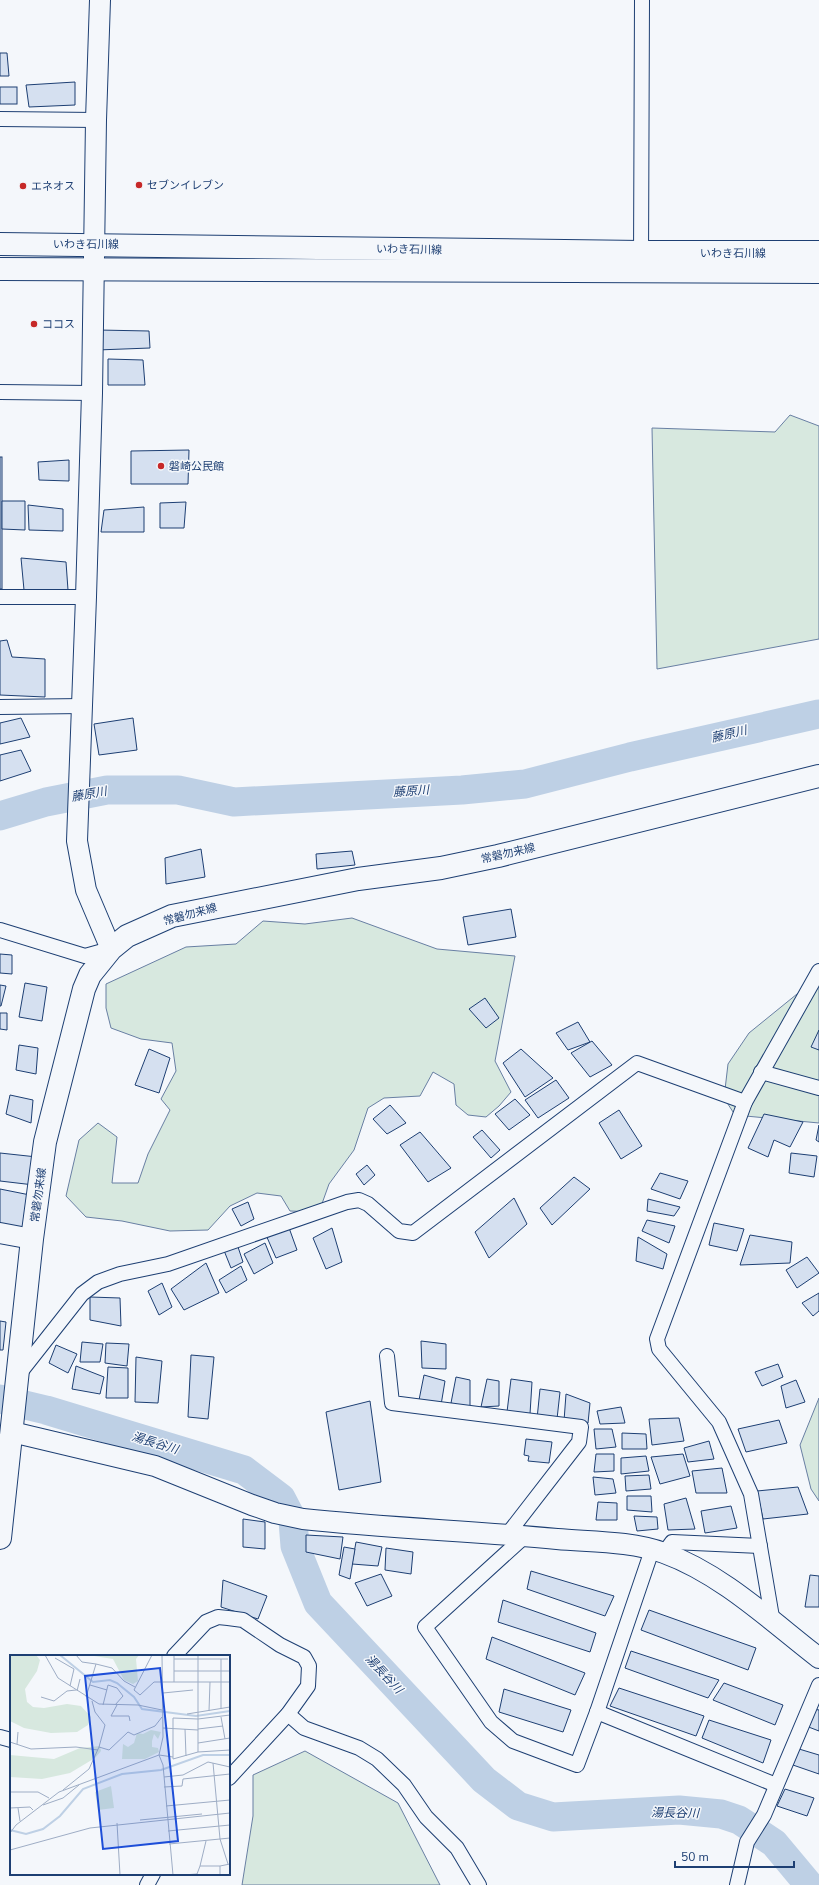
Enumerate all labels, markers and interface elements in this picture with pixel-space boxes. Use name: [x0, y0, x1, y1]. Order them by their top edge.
place label: セブンイレブン: [147, 178, 224, 193]
place label: エネオス: [31, 179, 75, 194]
marker: セブンイレブン: [134, 180, 144, 190]
marker: エネオス: [18, 181, 28, 191]
street label: いわき石川線: [53, 237, 119, 252]
street label: いわき石川線: [376, 241, 442, 258]
street label: いわき石川線: [700, 246, 766, 261]
place label: ココス: [42, 317, 75, 332]
marker: ココス: [29, 319, 39, 329]
place label: 磐崎公民館: [169, 459, 224, 474]
marker: 磐崎公民館: [156, 461, 166, 471]
water label: 藤原川: [710, 722, 750, 746]
water label: 藤原川: [392, 782, 432, 800]
water label: 藤原川: [70, 783, 110, 805]
street label: 常磐勿来線: [480, 840, 537, 867]
street label: 常磐勿来線: [162, 900, 219, 929]
street label: 常磐勿来線: [27, 1167, 50, 1223]
water label: 湯長谷川: [130, 1428, 182, 1458]
water label: 湯長谷川: [362, 1651, 408, 1698]
inset map: [10, 1655, 230, 1875]
water label: 湯長谷川: [651, 1805, 701, 1821]
scale bar: [675, 1843, 794, 1869]
text: 50 m: [681, 1849, 709, 1865]

